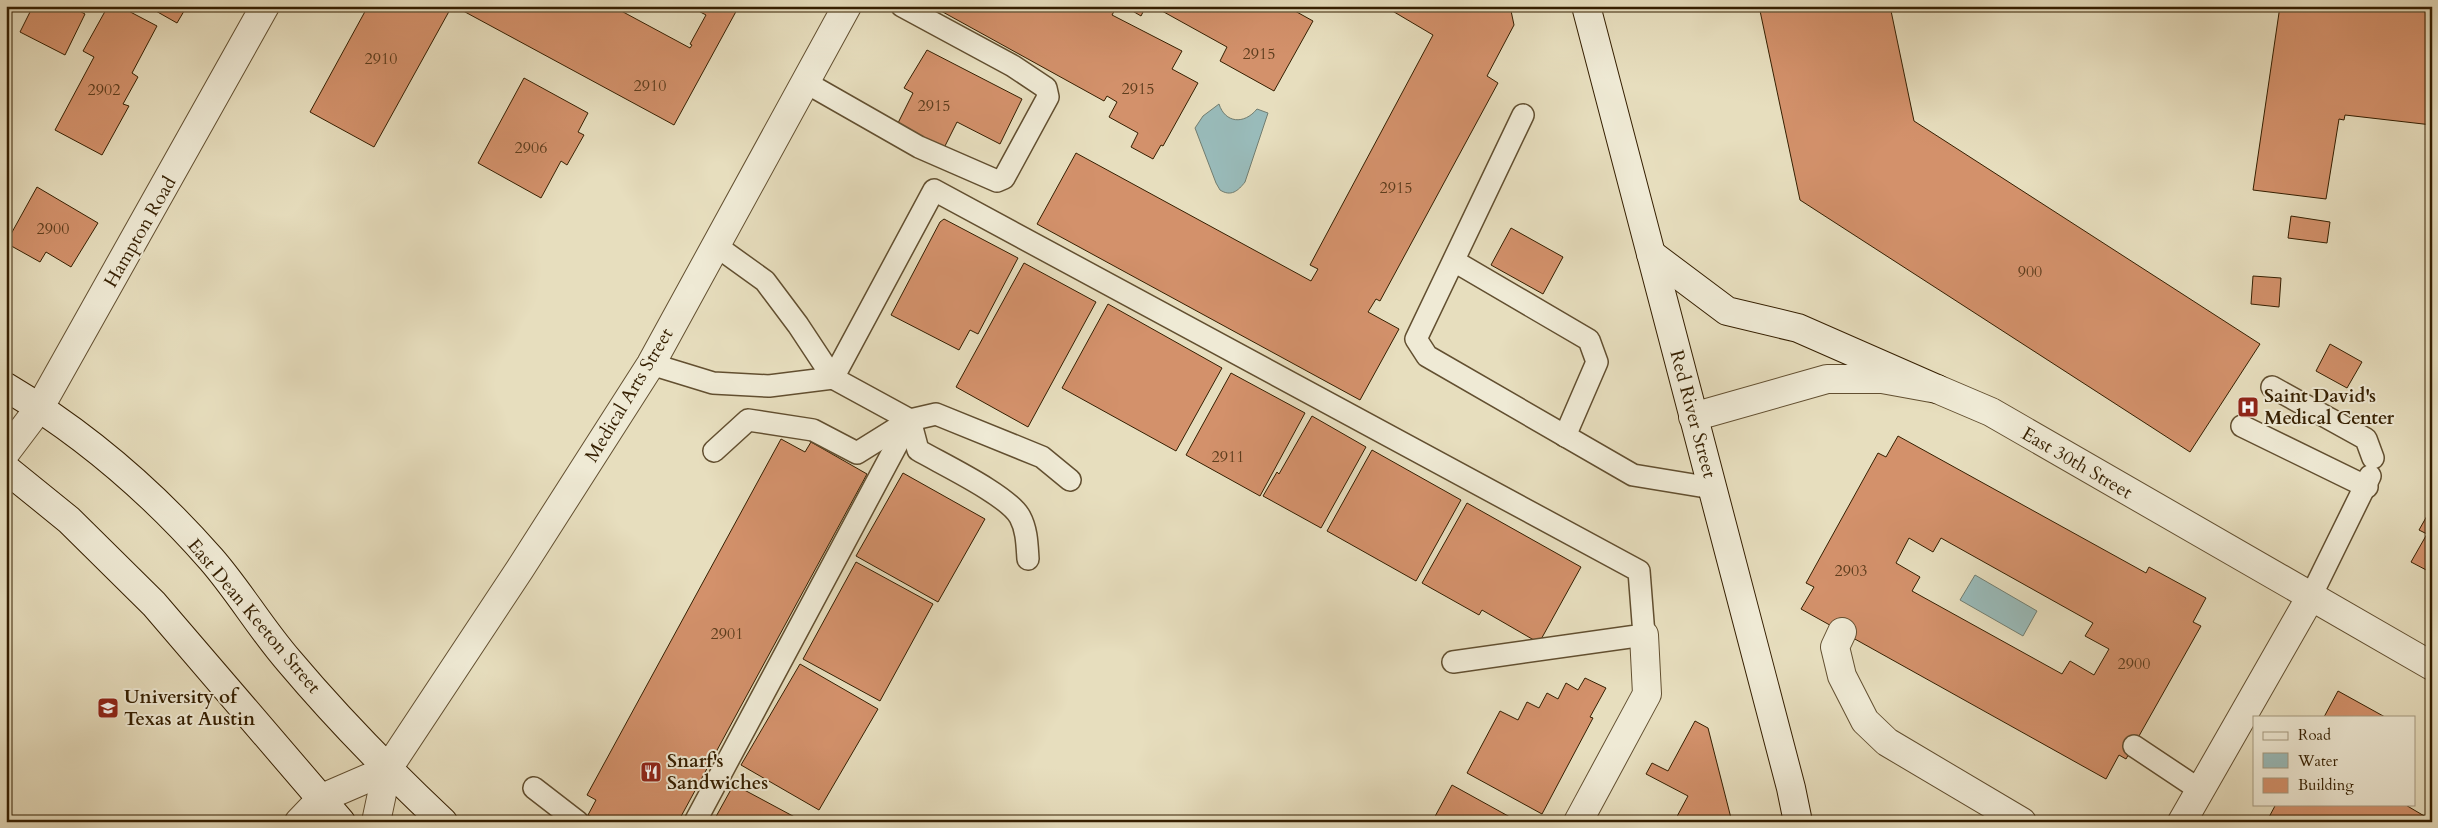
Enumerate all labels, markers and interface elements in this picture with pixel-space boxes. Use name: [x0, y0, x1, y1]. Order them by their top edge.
house number: 2915: [1243, 43, 1275, 65]
house number: 2910: [365, 48, 397, 70]
house number: 2910: [634, 75, 666, 97]
house number: 2915: [1122, 78, 1154, 100]
house number: 2902: [88, 79, 120, 101]
house number: 2915: [918, 95, 950, 117]
house number: 2906: [515, 137, 547, 159]
street label: Hampton Road: [98, 172, 182, 292]
house number: 2915: [1380, 177, 1412, 199]
house number: 2900: [37, 218, 69, 240]
house number: 900: [2018, 261, 2042, 283]
street label: Medical Arts Street: [579, 323, 679, 467]
street label: Red River Street: [1663, 347, 1723, 481]
place label: Saint David's Medical Center: [2264, 383, 2395, 431]
hospital icon: Saint David's Medical Center: [2236, 395, 2260, 419]
street label: East 30th Street: [2017, 421, 2137, 505]
house number: 2911: [1212, 446, 1244, 468]
street label: East Dean Keeton Street: [181, 533, 327, 699]
house number: 2903: [1835, 560, 1867, 582]
house number: 2901: [711, 623, 743, 645]
house number: 2900: [2118, 653, 2150, 675]
place label: University of Texas at Austin: [124, 684, 256, 732]
school or university icon: University of Texas at Austin: [96, 696, 120, 720]
legend: [2253, 716, 2416, 806]
text: Road: [2298, 725, 2331, 745]
place label: Snarf's Sandwiches: [667, 748, 768, 796]
text: Water: [2297, 751, 2339, 771]
restaurant icon: Snarf's Sandwiches: [639, 760, 663, 784]
text: Building: [2298, 775, 2354, 795]

